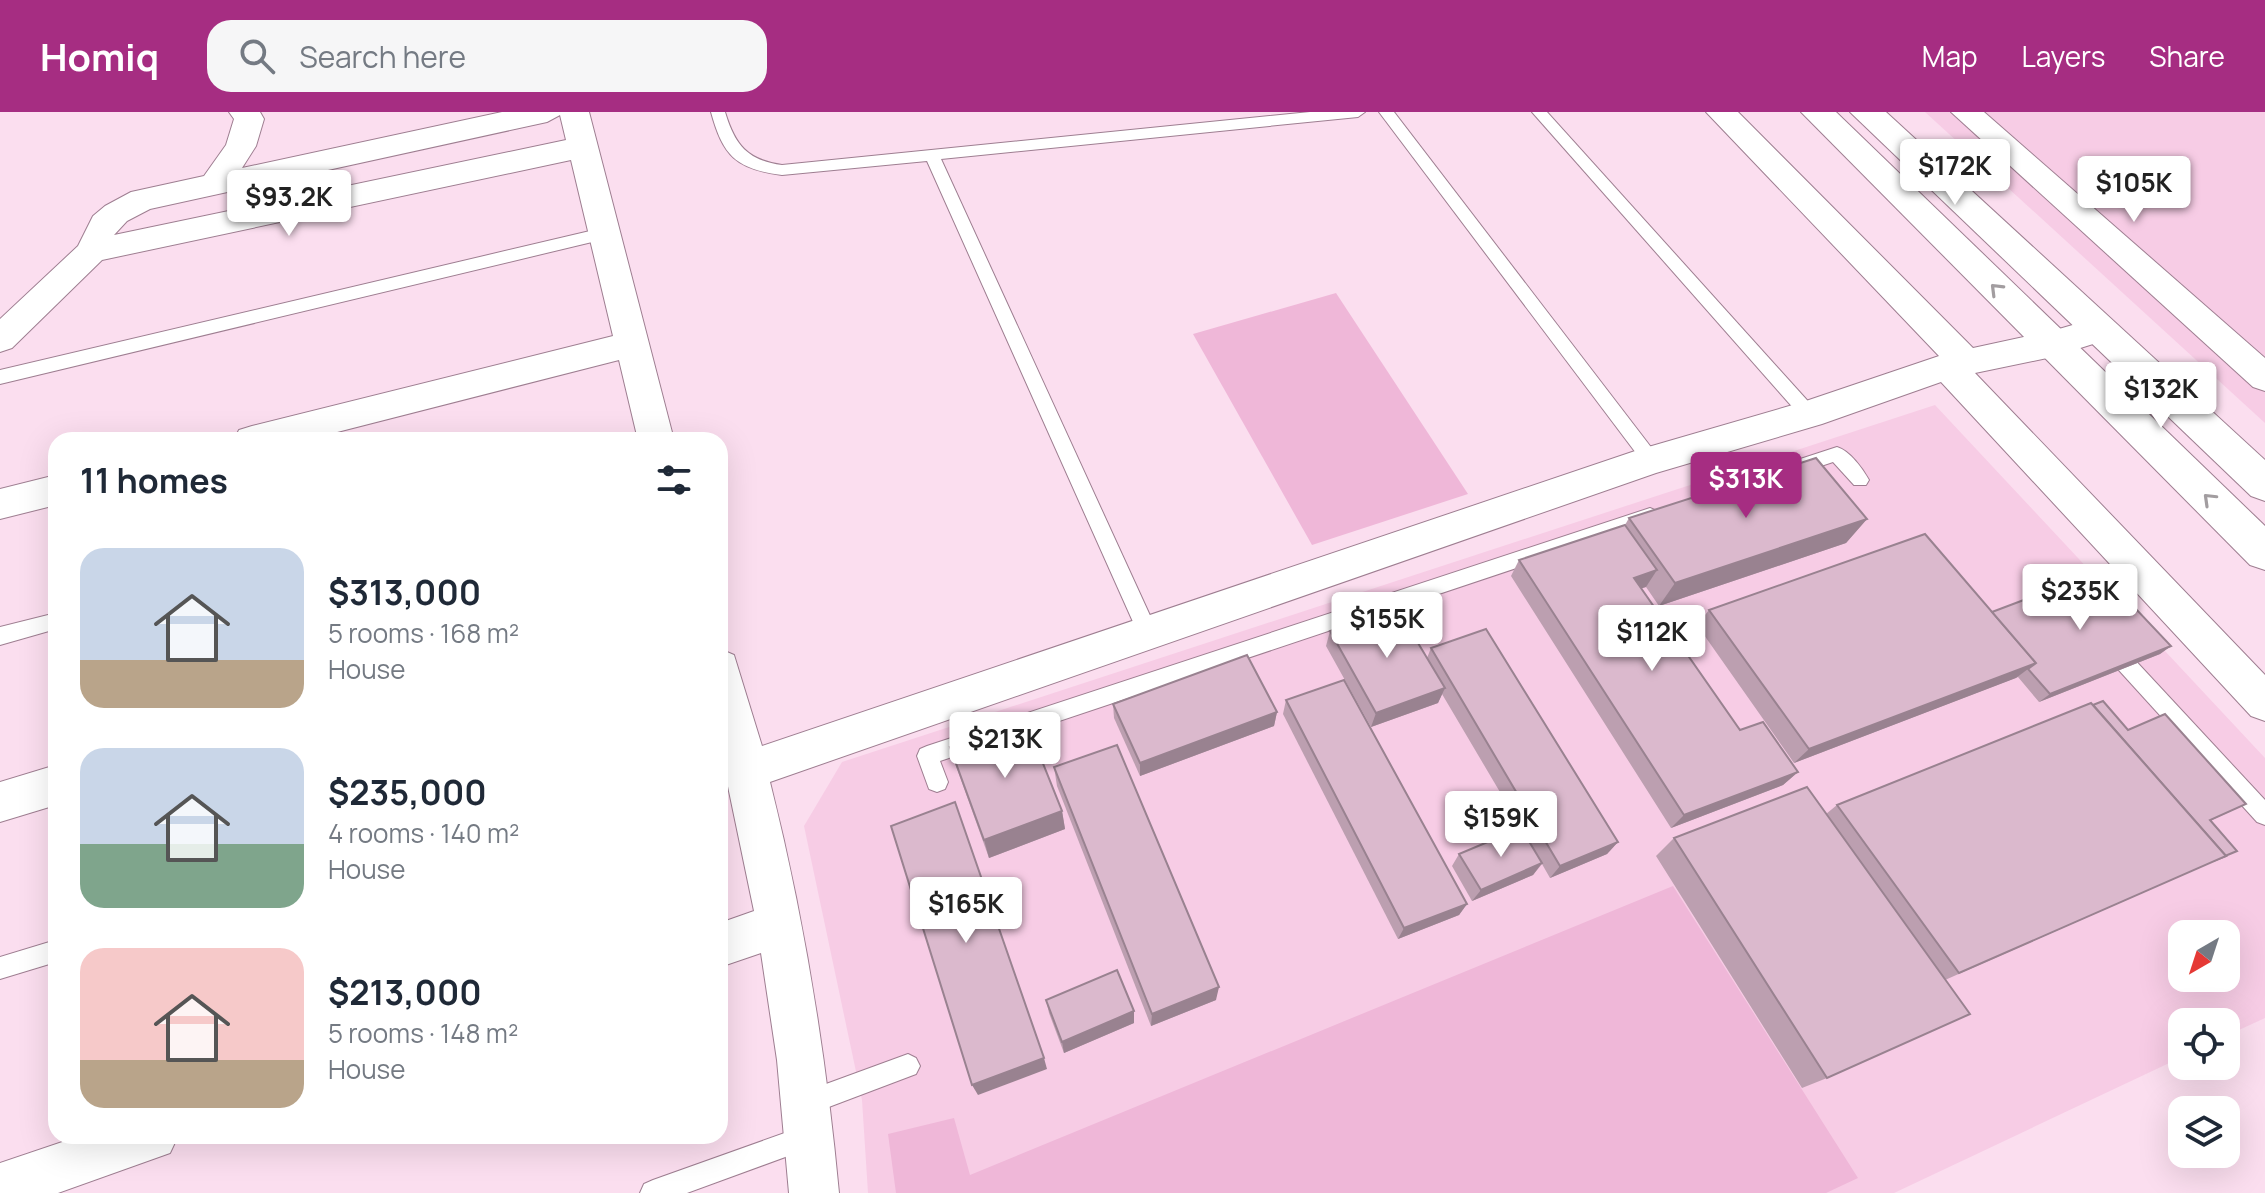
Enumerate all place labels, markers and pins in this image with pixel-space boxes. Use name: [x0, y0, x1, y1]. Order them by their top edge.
pin: $172K: [1899, 139, 2011, 207]
pin: $105K: [2078, 156, 2190, 224]
pin: $93.2K: [224, 170, 354, 238]
pin: $132K: [2105, 362, 2217, 430]
pin: $313K: [1690, 452, 1802, 520]
pin: $235K: [2024, 564, 2136, 632]
pin: $155K: [1331, 592, 1443, 660]
pin: $112K: [1596, 605, 1708, 673]
pin: $213K: [949, 712, 1061, 780]
pin: $159K: [1445, 791, 1557, 859]
pin: $165K: [910, 877, 1022, 945]

